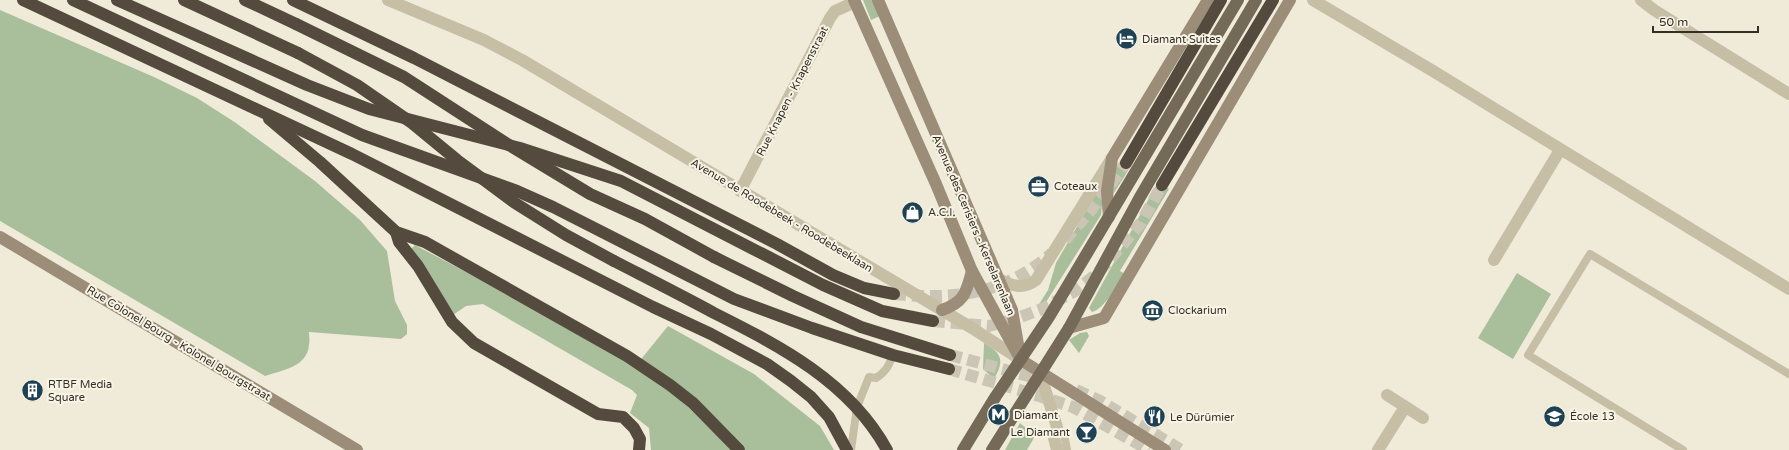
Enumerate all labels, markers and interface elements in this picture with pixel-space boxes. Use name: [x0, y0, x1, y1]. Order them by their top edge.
scale bar: [1653, 8, 1758, 34]
text: 50 m: [1659, 15, 1688, 29]
street label: Rue Knapen - Knapenstraat: [754, 24, 831, 158]
hotel icon: Diamant Suites: [1113, 26, 1139, 52]
place label: Diamant Suites: [1142, 33, 1221, 46]
street label: Avenue des Cerisiers - Kerselarenlaan: [929, 133, 1018, 318]
street label: Avenue de Roodebeek - Roodebeeklaan: [688, 156, 875, 275]
office icon: Coteaux: [1026, 173, 1052, 199]
place label: Coteaux: [1054, 180, 1097, 193]
shop icon: A.C.I.: [900, 199, 926, 225]
place label: A.C.I.: [928, 206, 955, 219]
street label: Rue Colonel Bourg - Kolonel Bourgstraat: [85, 283, 273, 404]
museum icon: Clockarium: [1139, 297, 1165, 323]
place label: Clockarium: [1168, 304, 1227, 317]
building icon: RTBF Media Square: [20, 377, 46, 403]
place label: RTBF Media Square: [48, 378, 112, 404]
metro station icon: Diamant: [985, 402, 1011, 428]
school or university icon: École 13: [1542, 403, 1568, 429]
restaurant icon: Le Dürümier: [1142, 404, 1168, 430]
place label: Diamant: [1014, 409, 1058, 422]
place label: École 13: [1570, 409, 1615, 423]
place label: Le Dürümier: [1170, 411, 1235, 424]
bar icon: Le Diamant: [1073, 419, 1099, 445]
place label: Le Diamant: [1010, 426, 1070, 439]

